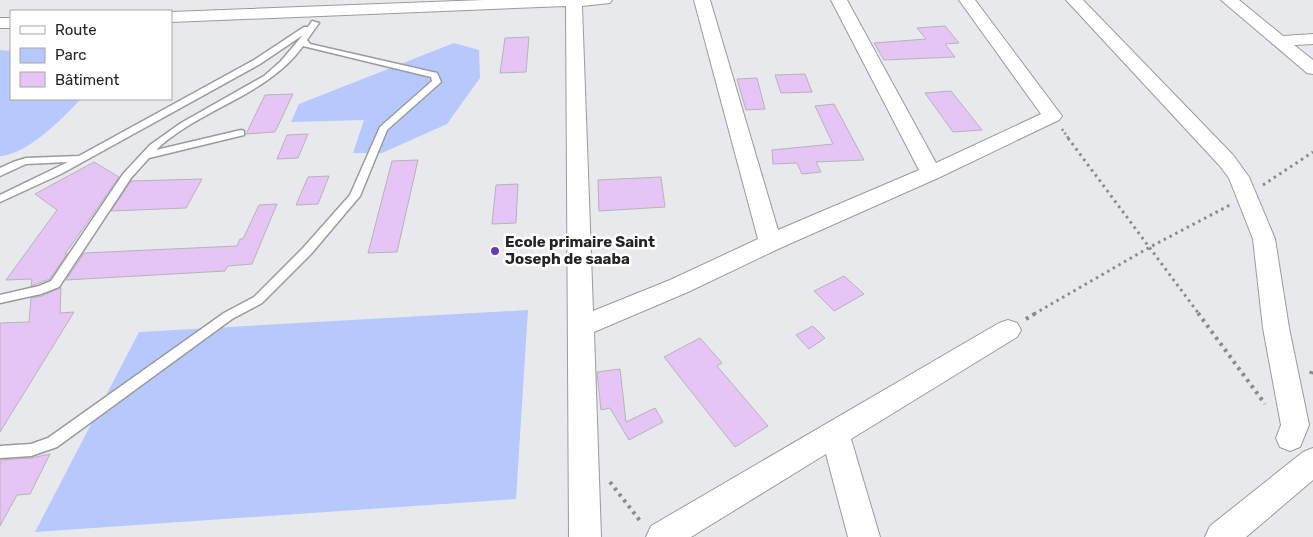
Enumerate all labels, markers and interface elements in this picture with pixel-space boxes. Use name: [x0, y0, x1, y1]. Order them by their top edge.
legend: [10, 10, 172, 100]
text: Route: [55, 21, 97, 39]
text: Parc: [55, 46, 87, 64]
text: Bâtiment: [55, 71, 119, 89]
place label: Ecole primaire Saint Joseph de saaba: [505, 233, 655, 268]
marker: Ecole primaire Saint Joseph de saaba: [489, 245, 501, 257]

